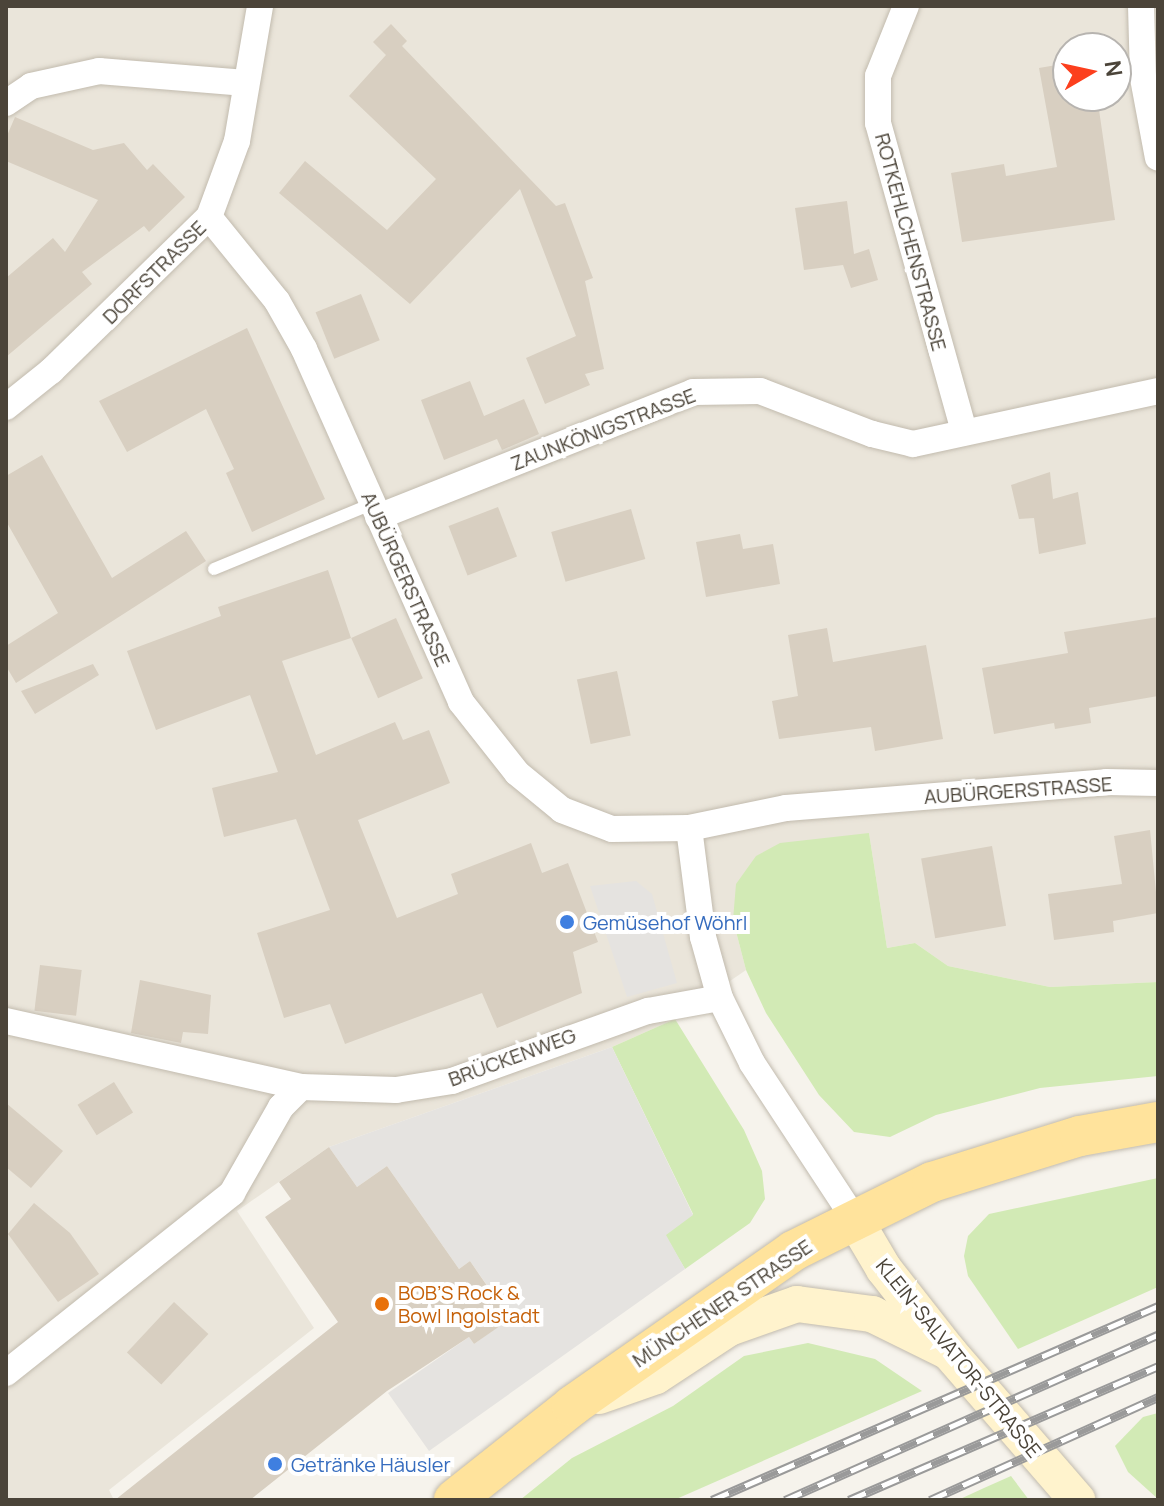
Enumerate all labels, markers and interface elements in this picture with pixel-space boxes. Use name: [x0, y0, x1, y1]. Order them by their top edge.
north arrow: [1052, 32, 1132, 112]
text: N: [1098, 58, 1130, 79]
street label: ROTKEHLCHENSTRASSE: [870, 131, 952, 353]
street label: DORFSTRASSE: [97, 215, 211, 329]
street label: ZAUNKÖNIGSTRASSE: [507, 383, 699, 475]
street label: AUBÜRGERSTRASSE: [357, 488, 455, 670]
street label: AUBÜRGERSTRASSE: [923, 771, 1113, 809]
place label: Gemüsehof Wöhrl: [583, 910, 747, 934]
marker: Gemüsehof Wöhrl: [558, 913, 576, 931]
street label: BRÜCKENWEG: [445, 1023, 579, 1091]
street label: MÜNCHENER STRASSE: [628, 1234, 816, 1372]
street label: KLEIN-SALVATOR-STRASSE: [871, 1254, 1047, 1462]
place label: BOB’S Rock & Bowl Ingolstadt: [398, 1280, 540, 1327]
marker: BOB’S Rock & Bowl Ingolstadt: [373, 1295, 391, 1313]
place label: Getränke Häusler: [291, 1452, 451, 1476]
marker: Getränke Häusler: [266, 1455, 284, 1473]

